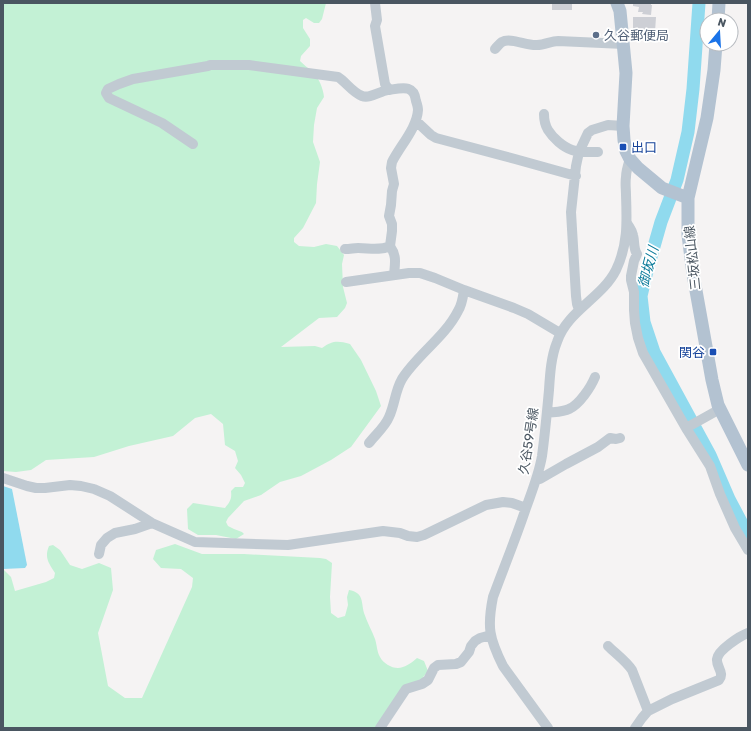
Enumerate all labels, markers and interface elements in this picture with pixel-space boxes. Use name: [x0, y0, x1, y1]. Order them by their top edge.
north arrow: [699, 12, 739, 52]
text: N: [716, 16, 728, 30]
place label: 久谷郵便局: [604, 28, 669, 43]
marker: 久谷郵便局: [591, 30, 601, 40]
place label: 出口: [631, 140, 657, 155]
marker: 出口: [618, 142, 628, 152]
street label: 三坂松山線: [682, 225, 703, 291]
water label: 御坂川: [635, 243, 663, 290]
place label: 関谷: [679, 345, 705, 360]
marker: 関谷: [708, 347, 718, 357]
street label: 久谷59号線: [516, 407, 541, 476]

